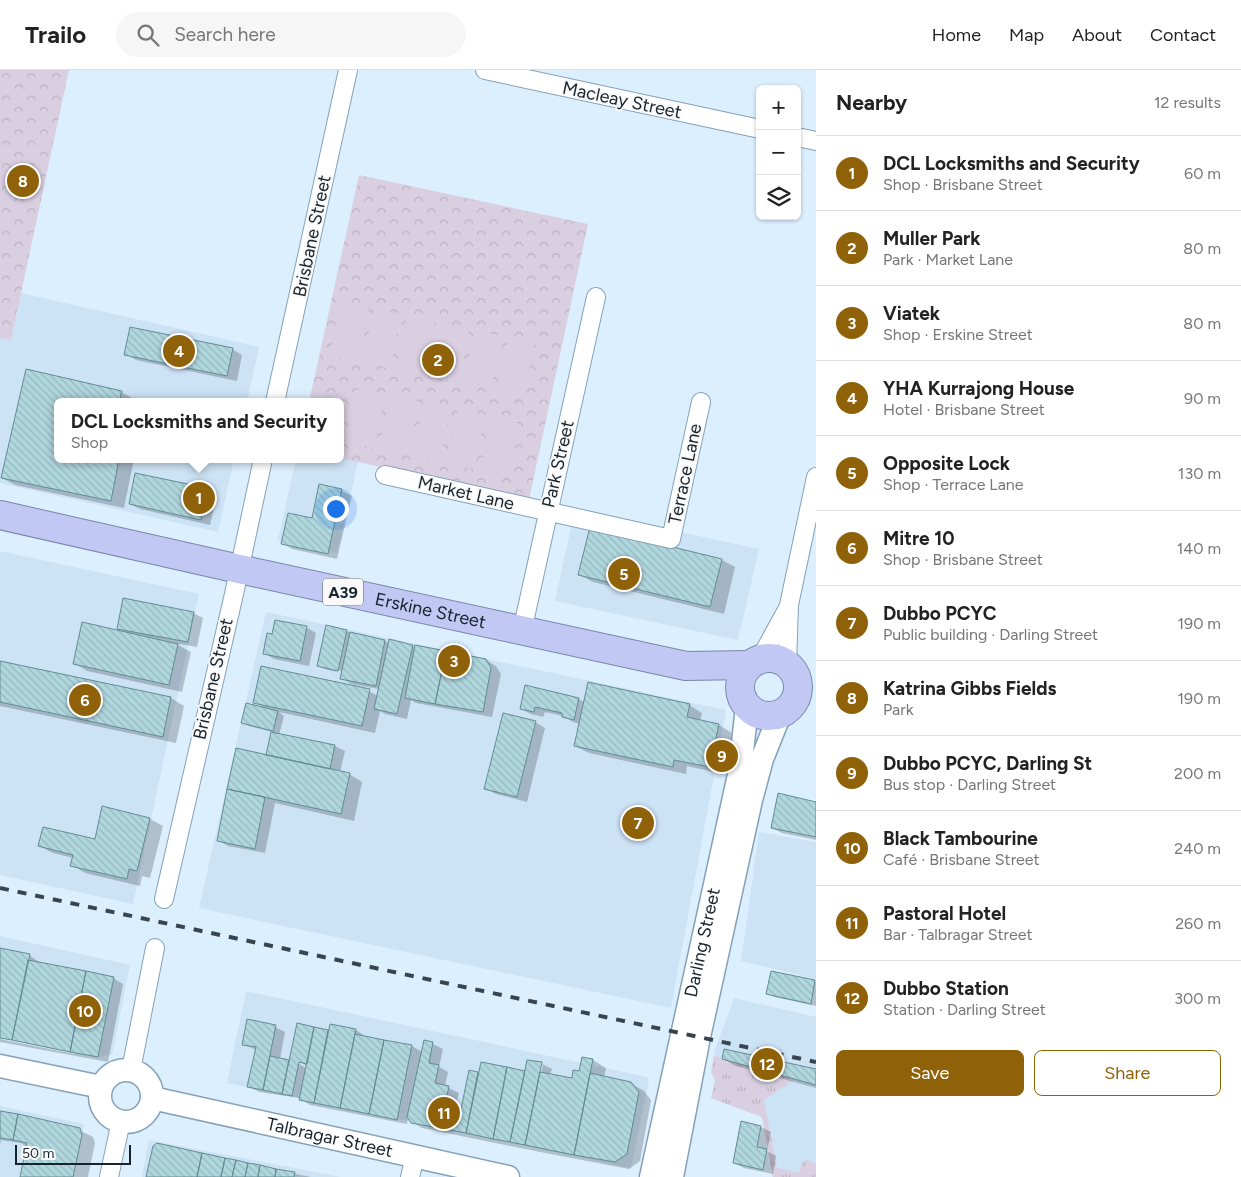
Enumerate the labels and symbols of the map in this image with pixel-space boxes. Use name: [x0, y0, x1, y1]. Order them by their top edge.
street label: Macleay Street: [560, 77, 684, 123]
pin: 8: [7, 162, 39, 200]
street label: Brisbane Street: [288, 173, 336, 299]
pin: 4: [163, 332, 195, 370]
pin: 2: [422, 341, 454, 379]
street label: Park Street: [537, 418, 579, 510]
street label: Terrace Lane: [664, 421, 706, 526]
street label: Market Lane: [416, 471, 517, 515]
pin: 1: [183, 479, 215, 517]
your location: [323, 496, 349, 522]
pin: 5: [608, 555, 640, 593]
road number: A39: [323, 578, 363, 606]
street label: Erskine Street: [373, 588, 488, 633]
street label: Brisbane Street: [188, 616, 238, 742]
pin: 3: [438, 642, 470, 680]
pin: 6: [69, 681, 101, 719]
pin: 9: [706, 737, 738, 775]
pin: 7: [622, 804, 654, 842]
street label: Darling Street: [680, 886, 725, 999]
pin: 10: [69, 992, 101, 1030]
pin: 12: [751, 1045, 783, 1083]
pin: 11: [428, 1094, 460, 1132]
street label: Talbragar Street: [265, 1113, 395, 1162]
scale bar: [15, 1142, 131, 1165]

